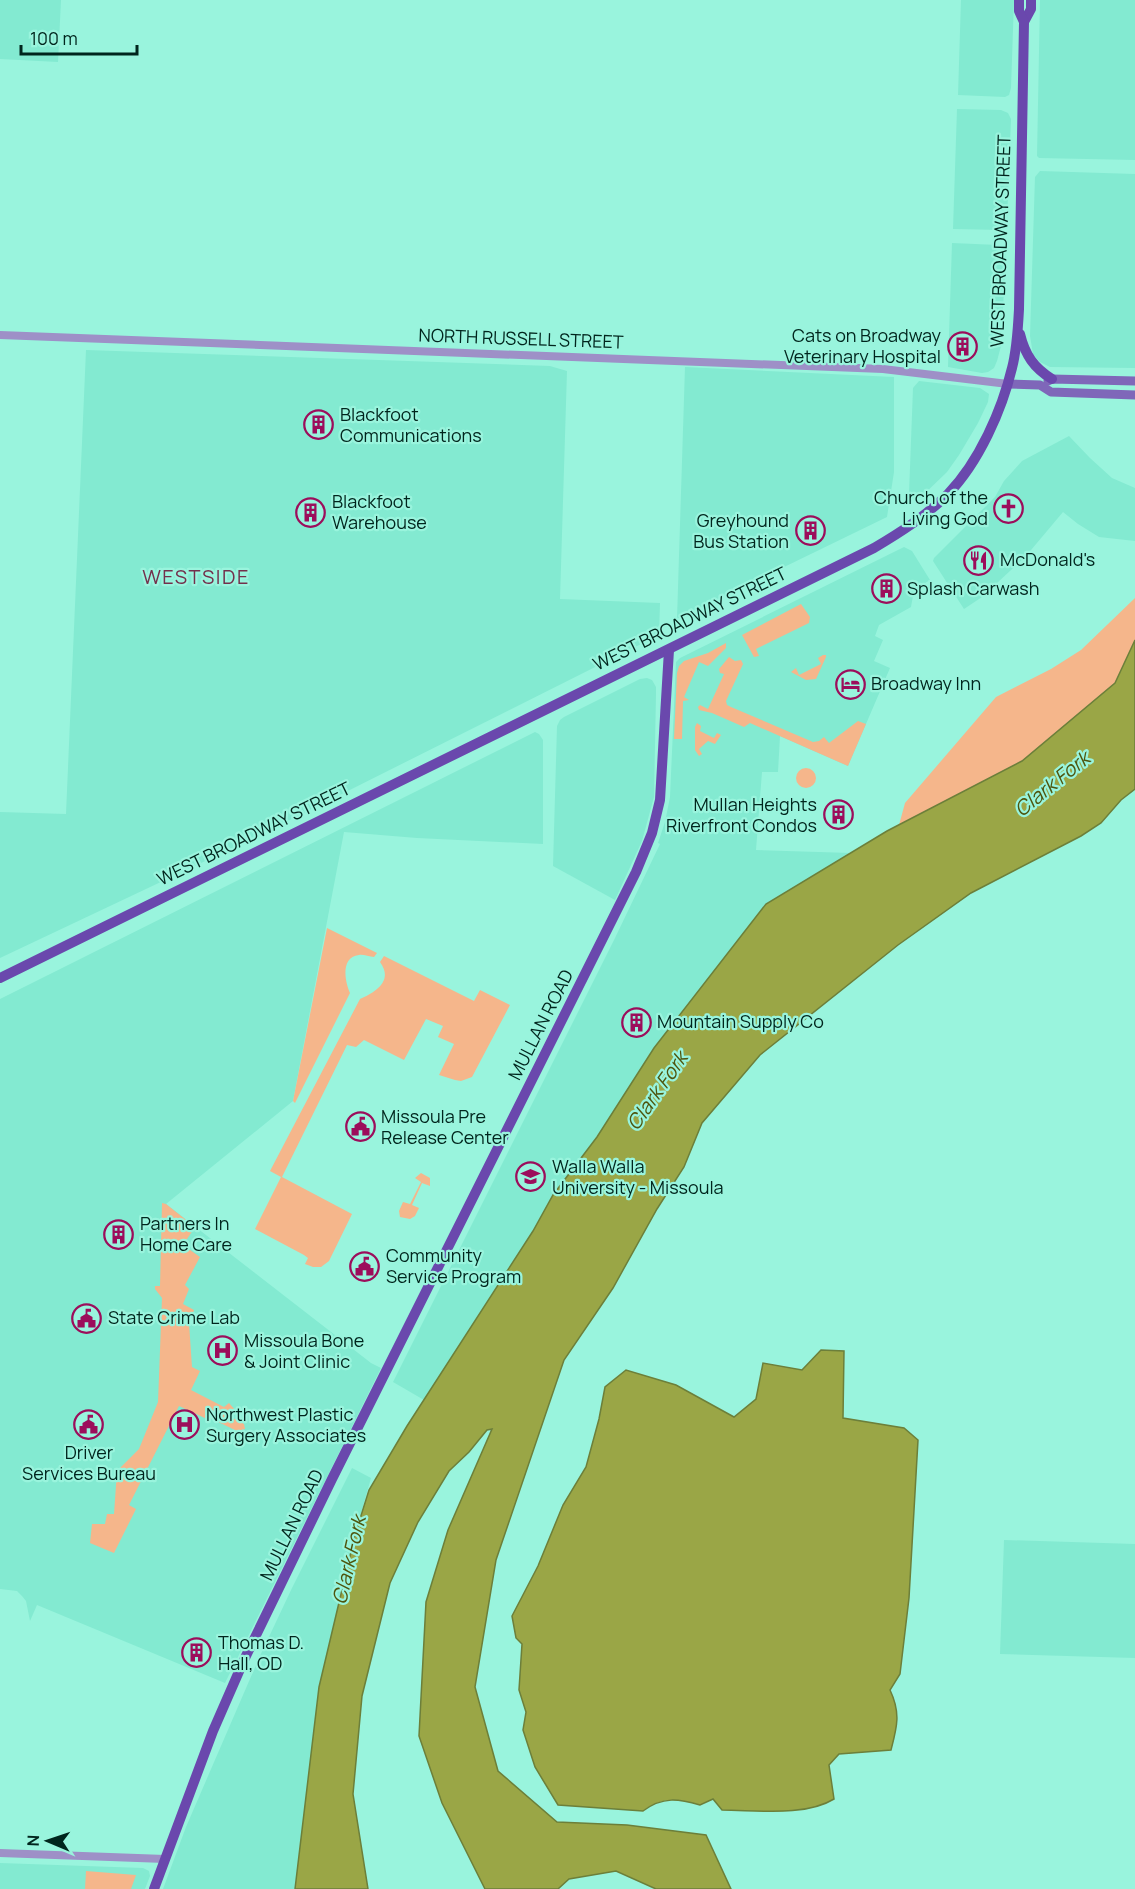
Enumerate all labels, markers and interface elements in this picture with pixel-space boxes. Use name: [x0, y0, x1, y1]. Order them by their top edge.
scale bar: [21, 18, 136, 56]
text: 100 m: [30, 26, 78, 50]
street label: WEST BROADWAY STREET: [984, 134, 1016, 348]
street label: NORTH RUSSELL STREET: [418, 322, 624, 354]
place label: Cats on Broadway Veterinary Hospital: [784, 323, 941, 368]
building icon: Cats on Broadway Veterinary Hospital: [946, 330, 978, 362]
place label: Blackfoot Communications: [340, 402, 482, 447]
building icon: Blackfoot Communications: [303, 409, 335, 441]
place label: Church of the Living God: [874, 485, 988, 530]
place label: Blackfoot Warehouse: [332, 489, 427, 534]
church icon: Church of the Living God: [993, 492, 1025, 524]
building icon: Blackfoot Warehouse: [295, 496, 327, 528]
place label: Greyhound Bus Station: [693, 508, 789, 553]
building icon: Greyhound Bus Station: [794, 515, 826, 547]
restaurant icon: McDonald's: [963, 544, 995, 576]
place label: McDonald's: [1000, 547, 1095, 571]
street label: WEST BROADWAY STREET: [589, 561, 791, 676]
district label: WESTSIDE: [142, 563, 250, 590]
building icon: Splash Carwash: [870, 573, 902, 605]
place label: Splash Carwash: [907, 576, 1039, 600]
hotel icon: Broadway Inn: [834, 668, 866, 700]
place label: Broadway Inn: [871, 671, 981, 695]
water label: Clark Fork: [1008, 743, 1098, 822]
street label: WEST BROADWAY STREET: [153, 776, 355, 891]
place label: Mullan Heights Riverfront Condos: [666, 792, 817, 837]
building icon: Mullan Heights Riverfront Condos: [822, 799, 854, 831]
street label: MULLAN ROAD: [502, 965, 578, 1084]
building icon: Mountain Supply Co: [620, 1006, 652, 1038]
place label: Mountain Supply Co: [657, 1009, 824, 1033]
water label: Clark Fork: [620, 1044, 695, 1135]
place label: Missoula Pre Release Center: [381, 1104, 509, 1149]
public building icon: Missoula Pre Release Center: [344, 1111, 376, 1143]
place label: Walla Walla University - Missoula: [552, 1154, 724, 1199]
school or university icon: Walla Walla University - Missoula: [515, 1161, 547, 1193]
place label: Partners In Home Care: [140, 1211, 232, 1256]
building icon: Partners In Home Care: [103, 1218, 135, 1250]
place label: Community Service Program: [386, 1243, 521, 1288]
public building icon: Community Service Program: [349, 1250, 381, 1282]
public building icon: State Crime Lab: [71, 1302, 103, 1334]
place label: State Crime Lab: [108, 1305, 240, 1329]
place label: Missoula Bone & Joint Clinic: [244, 1328, 364, 1373]
hospital icon: Missoula Bone & Joint Clinic: [207, 1335, 239, 1367]
place label: Northwest Plastic Surgery Associates: [206, 1402, 366, 1447]
public building icon: Driver Services Bureau: [73, 1408, 105, 1440]
hospital icon: Northwest Plastic Surgery Associates: [169, 1409, 201, 1441]
place label: Driver Services Bureau: [22, 1440, 156, 1485]
street label: MULLAN ROAD: [254, 1465, 328, 1584]
water label: Clark Fork: [325, 1510, 372, 1607]
place label: Thomas D. Hall, OD: [218, 1630, 304, 1675]
building icon: Thomas D. Hall, OD: [181, 1637, 213, 1669]
north arrow: [18, 1811, 78, 1871]
text: N: [22, 1834, 44, 1847]

